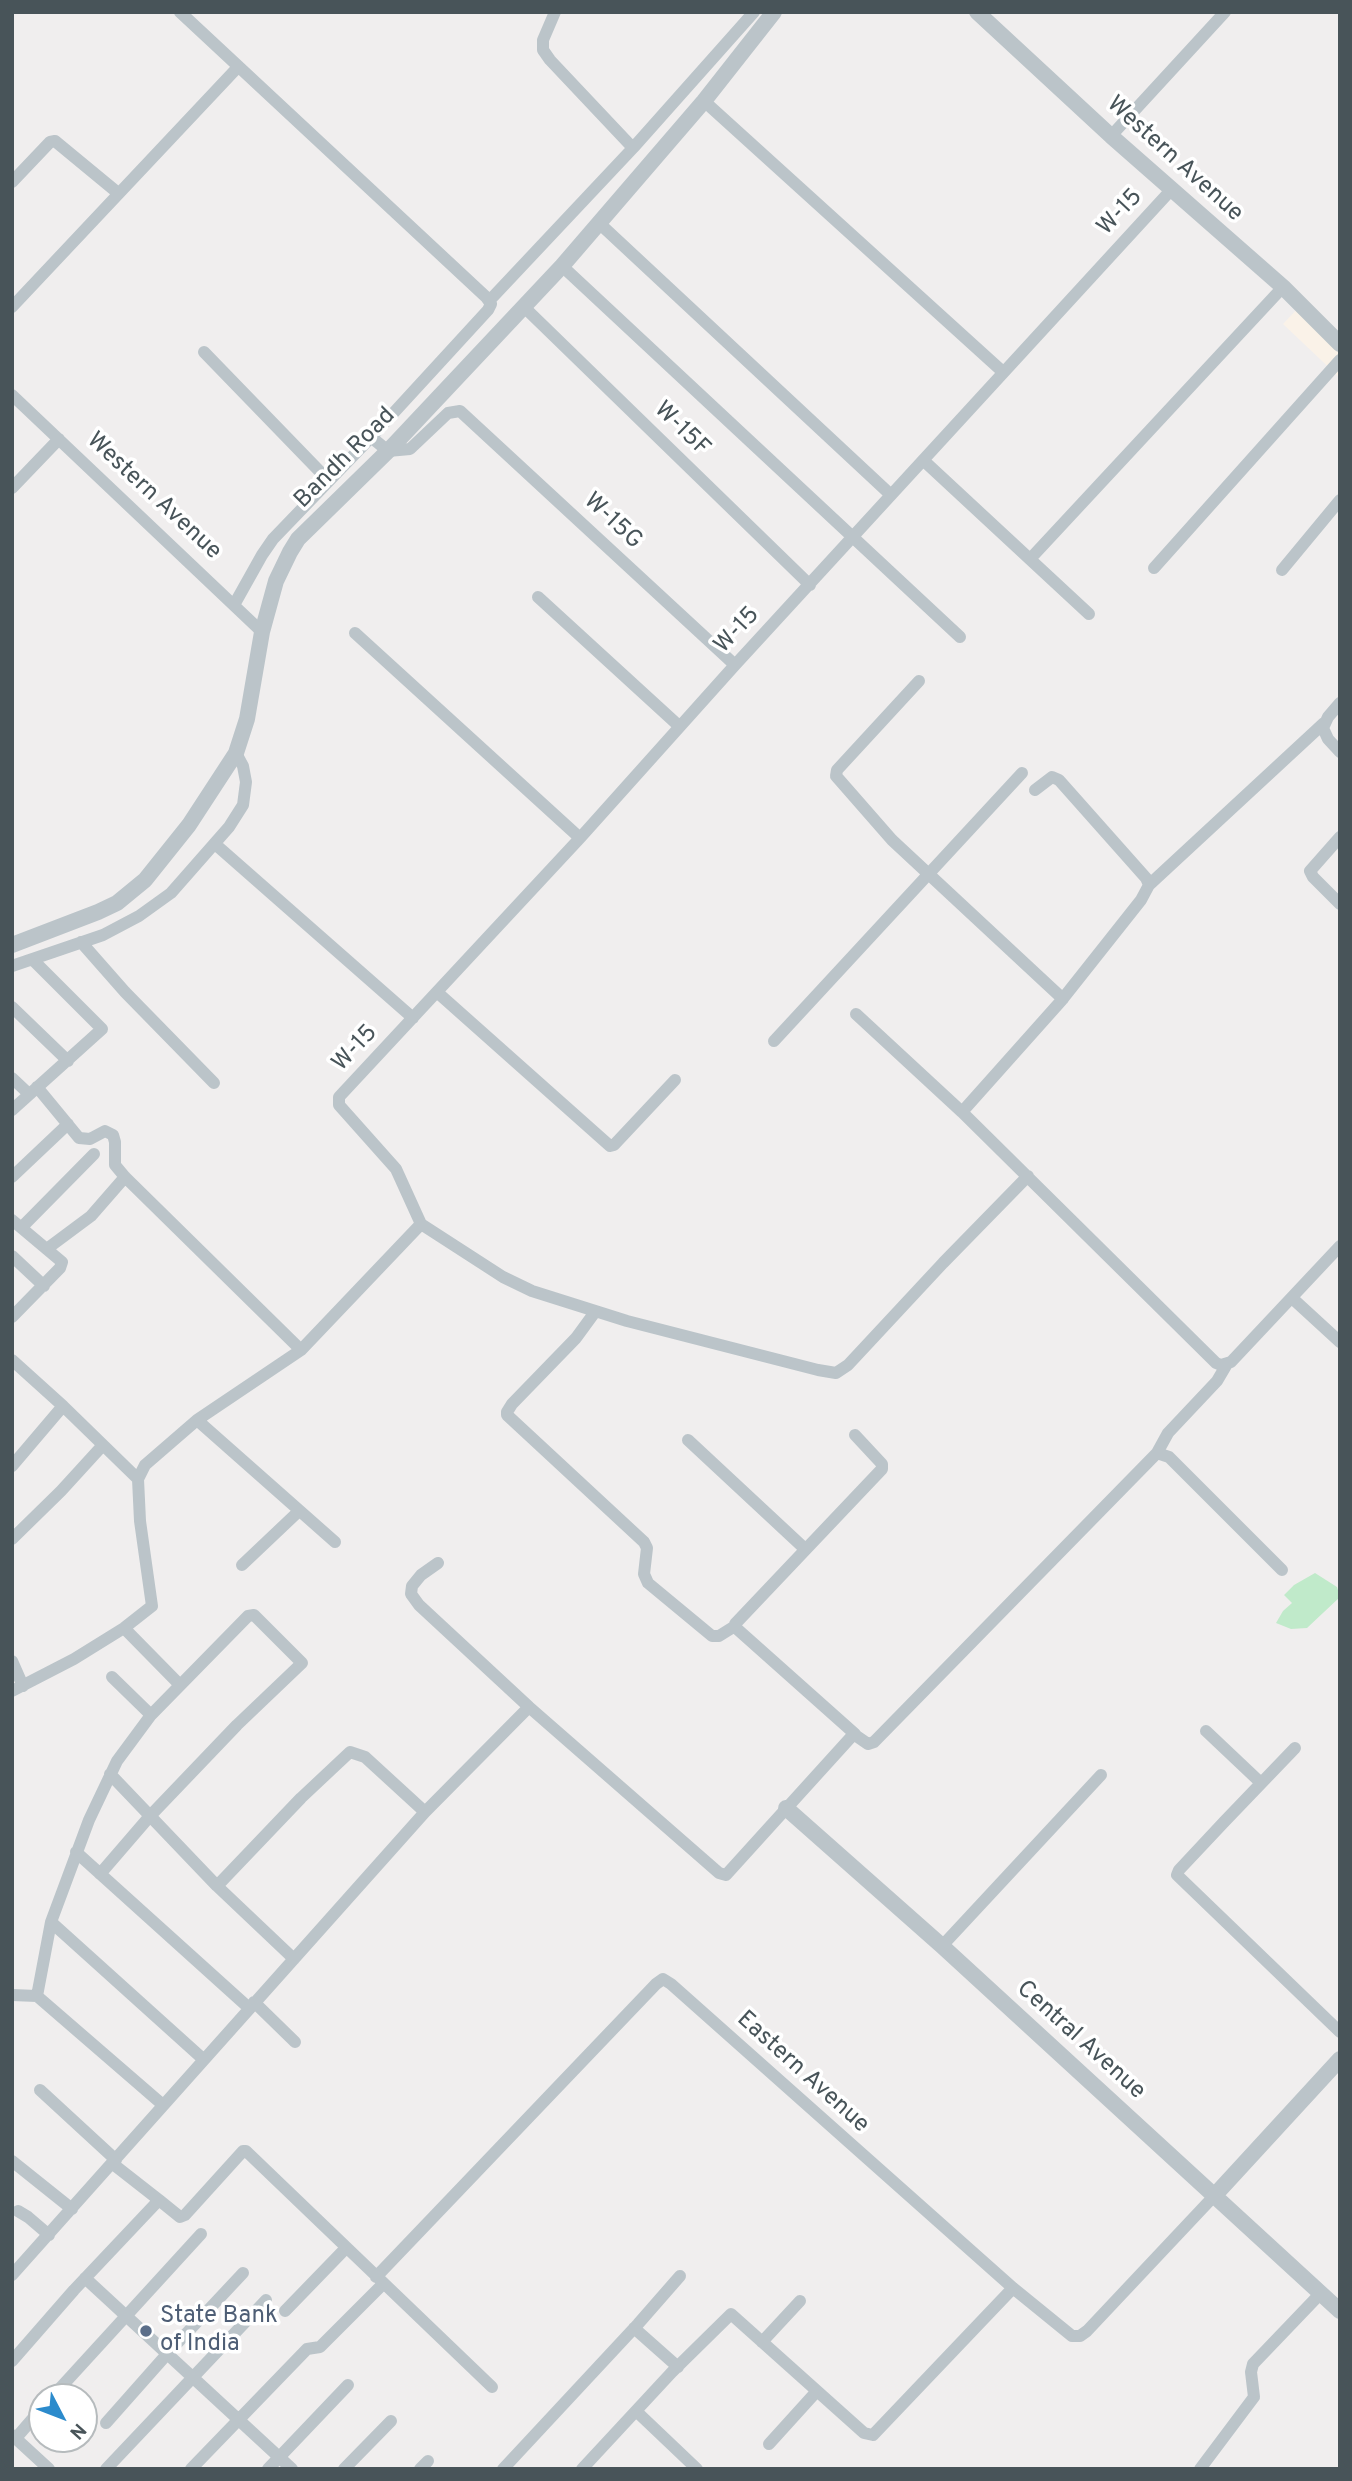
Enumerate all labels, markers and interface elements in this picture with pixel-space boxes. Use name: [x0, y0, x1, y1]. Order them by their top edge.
street label: Western Avenue: [1100, 91, 1248, 229]
street label: W-15: [1092, 184, 1150, 242]
street label: W-15F: [647, 396, 715, 464]
street label: Bandh Road: [290, 403, 402, 515]
street label: Western Avenue: [80, 427, 226, 567]
street label: W-15G: [577, 488, 647, 556]
street label: W-15: [709, 602, 767, 660]
street label: W-15: [327, 1020, 385, 1078]
street label: Central Avenue: [1010, 1976, 1150, 2106]
street label: Eastern Avenue: [730, 2006, 874, 2140]
place label: State Bank of India: [160, 2303, 278, 2359]
marker: State Bank of India: [138, 2323, 154, 2339]
north arrow: [28, 2383, 98, 2453]
text: N: [64, 2418, 91, 2444]

